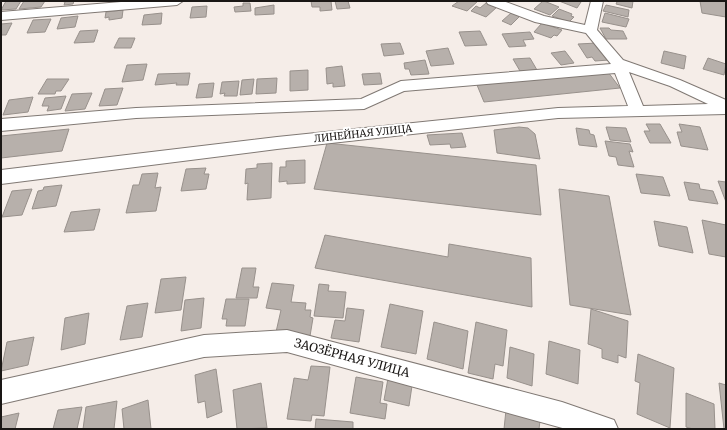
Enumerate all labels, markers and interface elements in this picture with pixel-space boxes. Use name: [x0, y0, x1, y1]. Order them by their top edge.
street label: ЛИНЕЙНАЯ УЛИЦА: [313, 121, 414, 145]
street label: ЗАОЗЁРНАЯ УЛИЦА: [293, 335, 412, 380]

